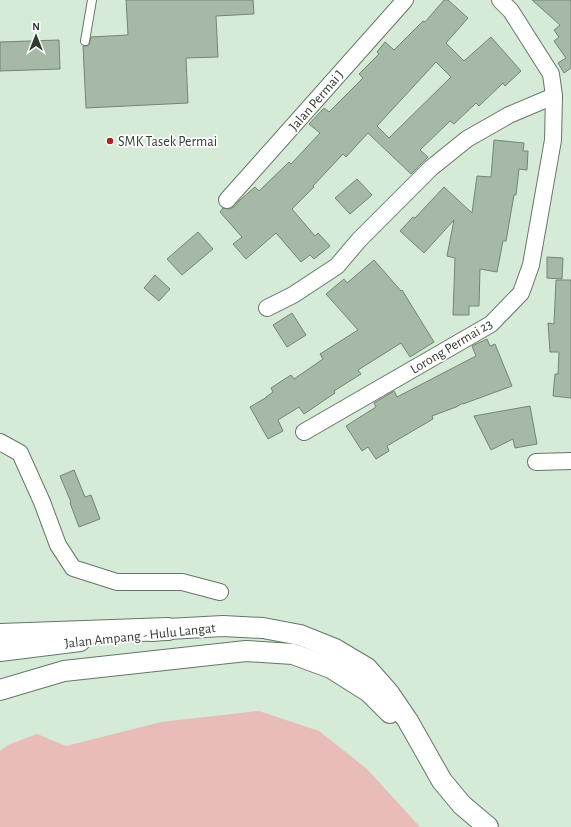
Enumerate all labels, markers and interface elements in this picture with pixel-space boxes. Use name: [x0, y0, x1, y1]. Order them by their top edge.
north arrow: [16, 16, 56, 56]
text: N: [32, 21, 40, 32]
street label: Jalan Permai J: [287, 68, 347, 134]
place label: SMK Tasek Permai: [118, 135, 217, 149]
marker: SMK Tasek Permai: [105, 136, 115, 146]
street label: Lorong Permai 23: [408, 317, 495, 377]
street label: Jalan Ampang - Hulu Langat: [64, 621, 217, 651]

